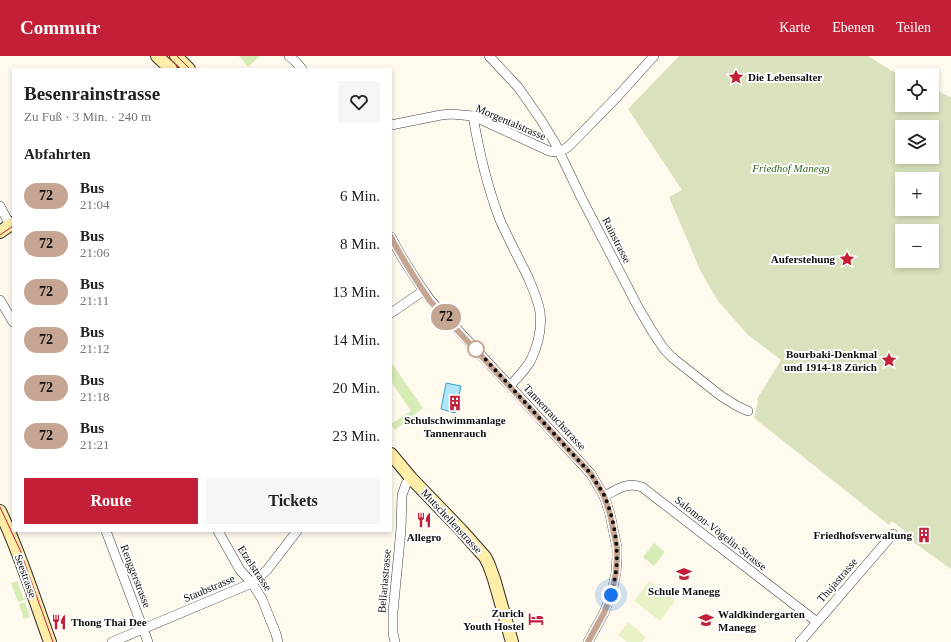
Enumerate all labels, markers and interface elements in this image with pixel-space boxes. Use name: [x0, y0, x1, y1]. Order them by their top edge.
text: Commutr: [20, 17, 100, 38]
text: Karte: [779, 20, 810, 35]
text: Ebenen: [832, 20, 874, 35]
text: Teilen: [896, 20, 931, 35]
place icon: Die Lebensalter: [727, 68, 745, 86]
map controls: [895, 68, 939, 268]
button: locate: [895, 68, 939, 112]
place label: Die Lebensalter: [748, 71, 822, 83]
button: heart: [338, 81, 380, 123]
text: Besenrainstrasse: [24, 83, 160, 104]
street label: Morgentalstrasse: [474, 102, 548, 142]
text: Zu Fuß · 3 Min. · 240 m: [24, 109, 151, 124]
button: layers: [895, 120, 939, 164]
text: Abfahrten: [24, 146, 91, 162]
park label: Friedhof Manegg: [751, 162, 830, 174]
button: +: [895, 172, 939, 216]
text: Bus: [80, 180, 104, 196]
text: 72: [39, 188, 53, 203]
text: 6 Min.: [340, 188, 380, 204]
text: 21:04: [80, 197, 110, 212]
street label: Rainstrasse: [600, 215, 634, 265]
button: −: [895, 224, 939, 268]
text: Bus: [80, 228, 104, 244]
text: 72: [39, 236, 53, 251]
text: 8 Min.: [340, 236, 380, 252]
text: 21:06: [80, 245, 110, 260]
place icon: Auferstehung: [838, 250, 856, 268]
place label: Auferstehung: [771, 253, 835, 265]
text: Bus: [80, 276, 104, 292]
text: 72: [39, 284, 53, 299]
text: 13 Min.: [332, 284, 380, 300]
text: 21:11: [80, 293, 109, 308]
line badge: 72: [428, 304, 464, 330]
text: 72: [439, 309, 453, 324]
text: Bus: [80, 324, 104, 340]
text: 72: [39, 332, 53, 347]
text: 14 Min.: [332, 332, 380, 348]
unlabelled marker: [467, 340, 485, 358]
text: 21:12: [80, 341, 110, 356]
place label: Bourbaki-Denkmal und 1914-18 Zürich: [784, 348, 877, 373]
place icon: Bourbaki-Denkmal und 1914-18 Zürich: [880, 351, 898, 369]
text: Bus: [80, 372, 104, 388]
text: 72: [39, 380, 53, 395]
text: 20 Min.: [332, 380, 380, 396]
street label: Tannenrauchstrasse: [521, 381, 589, 453]
text: 21:18: [80, 389, 110, 404]
building icon: Schulschwimmanlage Tannenrauch: [446, 394, 464, 412]
place label: Schulschwimmanlage Tannenrauch: [404, 414, 506, 439]
text: Bus: [80, 420, 104, 436]
text: 72: [39, 428, 53, 443]
text: 23 Min.: [332, 428, 380, 444]
text: 21:21: [80, 437, 110, 452]
button: Route: [24, 478, 198, 524]
button: Tickets: [206, 478, 380, 524]
street label: Mutschellenstrasse: [419, 486, 485, 556]
street label: Salomon-Vögelin-Strasse: [673, 493, 769, 573]
restaurant icon: Allegro: [415, 511, 433, 529]
building icon: Friedhofsverwaltung: [915, 526, 933, 544]
place label: Friedhofsverwaltung: [814, 529, 912, 541]
place label: Allegro: [407, 531, 442, 543]
street label: Renggerstrasse: [118, 543, 154, 609]
street label: Etzelstrasse: [236, 543, 275, 593]
street label: Bellariastrasse: [375, 548, 393, 613]
street label: Seestrasse: [13, 553, 39, 599]
street label: Thujastrasse: [814, 555, 860, 605]
school or university icon: Schule Manegg: [675, 565, 693, 583]
street label: Staubstrasse: [182, 572, 236, 604]
your location: [601, 585, 621, 605]
place label: Schule Manegg: [648, 585, 720, 597]
place label: Zurich Youth Hostel: [463, 607, 524, 632]
place label: Waldkindergarten Manegg: [718, 608, 805, 633]
hotel icon: Zurich Youth Hostel: [527, 610, 545, 628]
school or university icon: Waldkindergarten Manegg: [697, 611, 715, 629]
restaurant icon: Thong Thai Dee: [50, 613, 68, 631]
place label: Thong Thai Dee: [71, 616, 147, 628]

